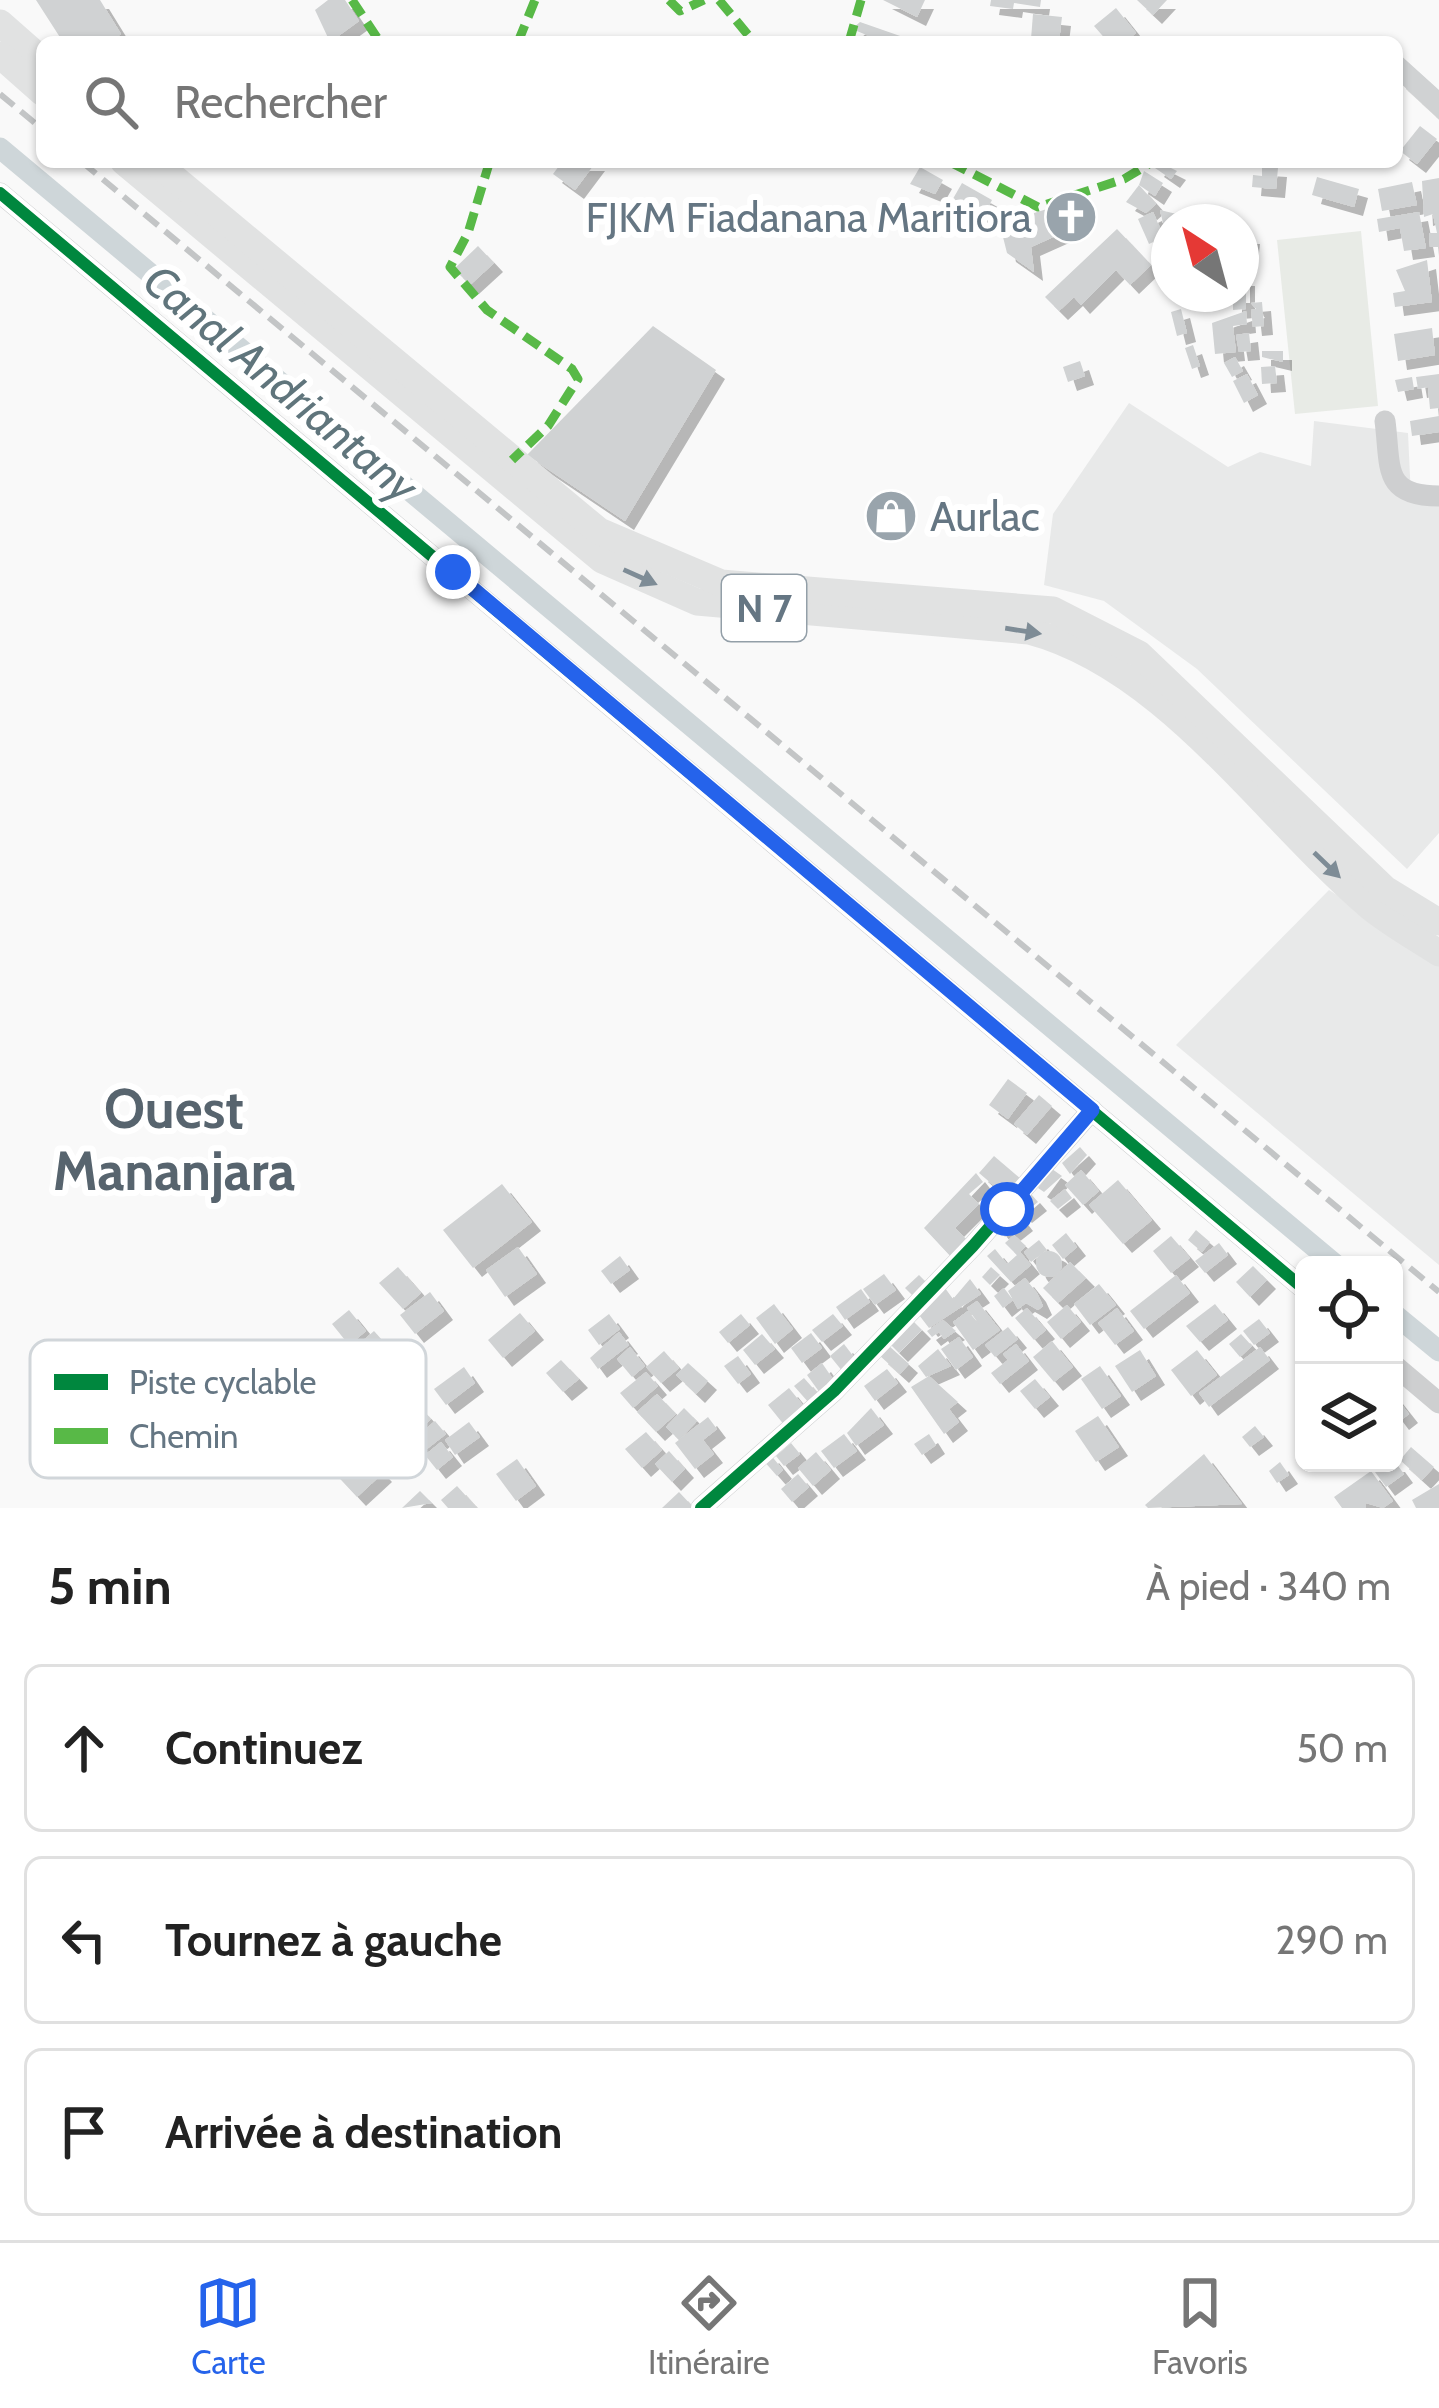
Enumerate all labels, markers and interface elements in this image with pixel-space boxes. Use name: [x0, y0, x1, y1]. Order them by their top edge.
search box: [36, 36, 1403, 168]
icon: search: [78, 69, 144, 135]
text: Rechercher: [174, 75, 387, 129]
church icon: FJKM Fiadanana Maritiora: [1043, 189, 1099, 245]
place label: FJKM Fiadanana Maritiora: [586, 191, 1032, 243]
north arrow: [1151, 204, 1259, 312]
water label: Canal Andriantany: [133, 253, 430, 514]
shop icon: Aurlac: [863, 488, 919, 544]
place label: Aurlac: [930, 490, 1040, 542]
route end: [426, 545, 480, 599]
one-way arrow: [623, 567, 658, 587]
road number: N 7: [722, 575, 806, 641]
one-way arrow: [1005, 622, 1042, 641]
one-way arrow: [1312, 851, 1341, 879]
district label: Ouest Mananjara: [53, 1076, 295, 1204]
route start: [980, 1182, 1034, 1236]
map controls: [1295, 1256, 1403, 1472]
button: locate: [1295, 1256, 1403, 1364]
legend: [30, 1340, 426, 1478]
text: Piste cyclable: [129, 1362, 316, 1402]
button: layers: [1295, 1364, 1403, 1472]
text: Chemin: [129, 1416, 239, 1456]
text: 5 min: [48, 1555, 172, 1617]
text: À pied · 340 m: [1146, 1562, 1391, 1610]
icon: ahead: [51, 1715, 117, 1781]
text: Continuez: [165, 1721, 362, 1775]
text: 50 m: [1297, 1724, 1388, 1772]
icon: left: [51, 1907, 117, 1973]
text: Tournez à gauche: [165, 1913, 502, 1967]
text: 290 m: [1275, 1916, 1388, 1964]
icon: arrive: [51, 2099, 117, 2165]
text: Arrivée à destination: [165, 2105, 562, 2159]
tab: Carte: [191, 2270, 266, 2382]
tab: Itinéraire: [648, 2270, 770, 2382]
tab: Favoris: [1152, 2270, 1248, 2382]

